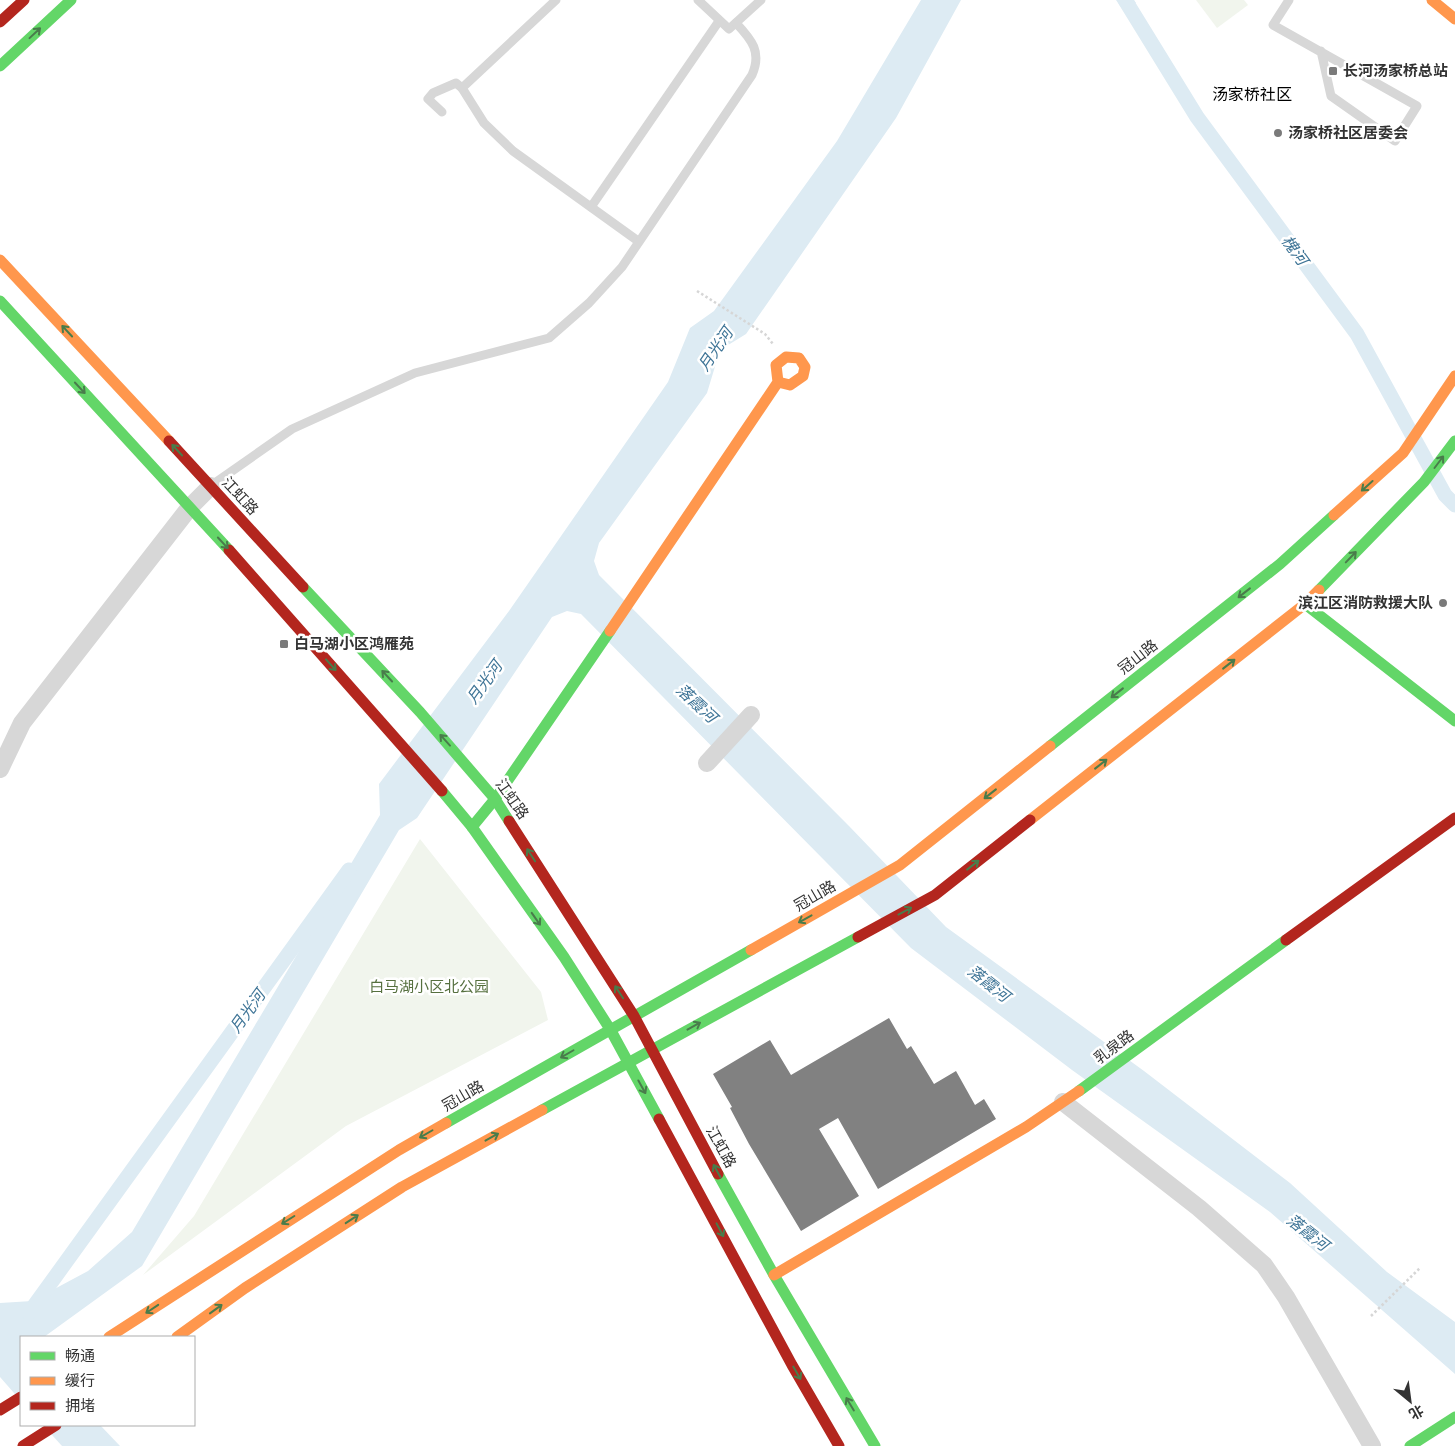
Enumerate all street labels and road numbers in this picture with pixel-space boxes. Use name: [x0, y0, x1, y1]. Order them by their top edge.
street label: 江虹路: [217, 473, 262, 519]
street label: 冠山路: [1115, 636, 1162, 679]
street label: 江虹路: [491, 775, 532, 823]
street label: 冠山路: [791, 877, 839, 916]
street label: 乳泉路: [1091, 1026, 1138, 1069]
street label: 冠山路: [439, 1077, 487, 1116]
street label: 江虹路: [701, 1123, 740, 1172]

